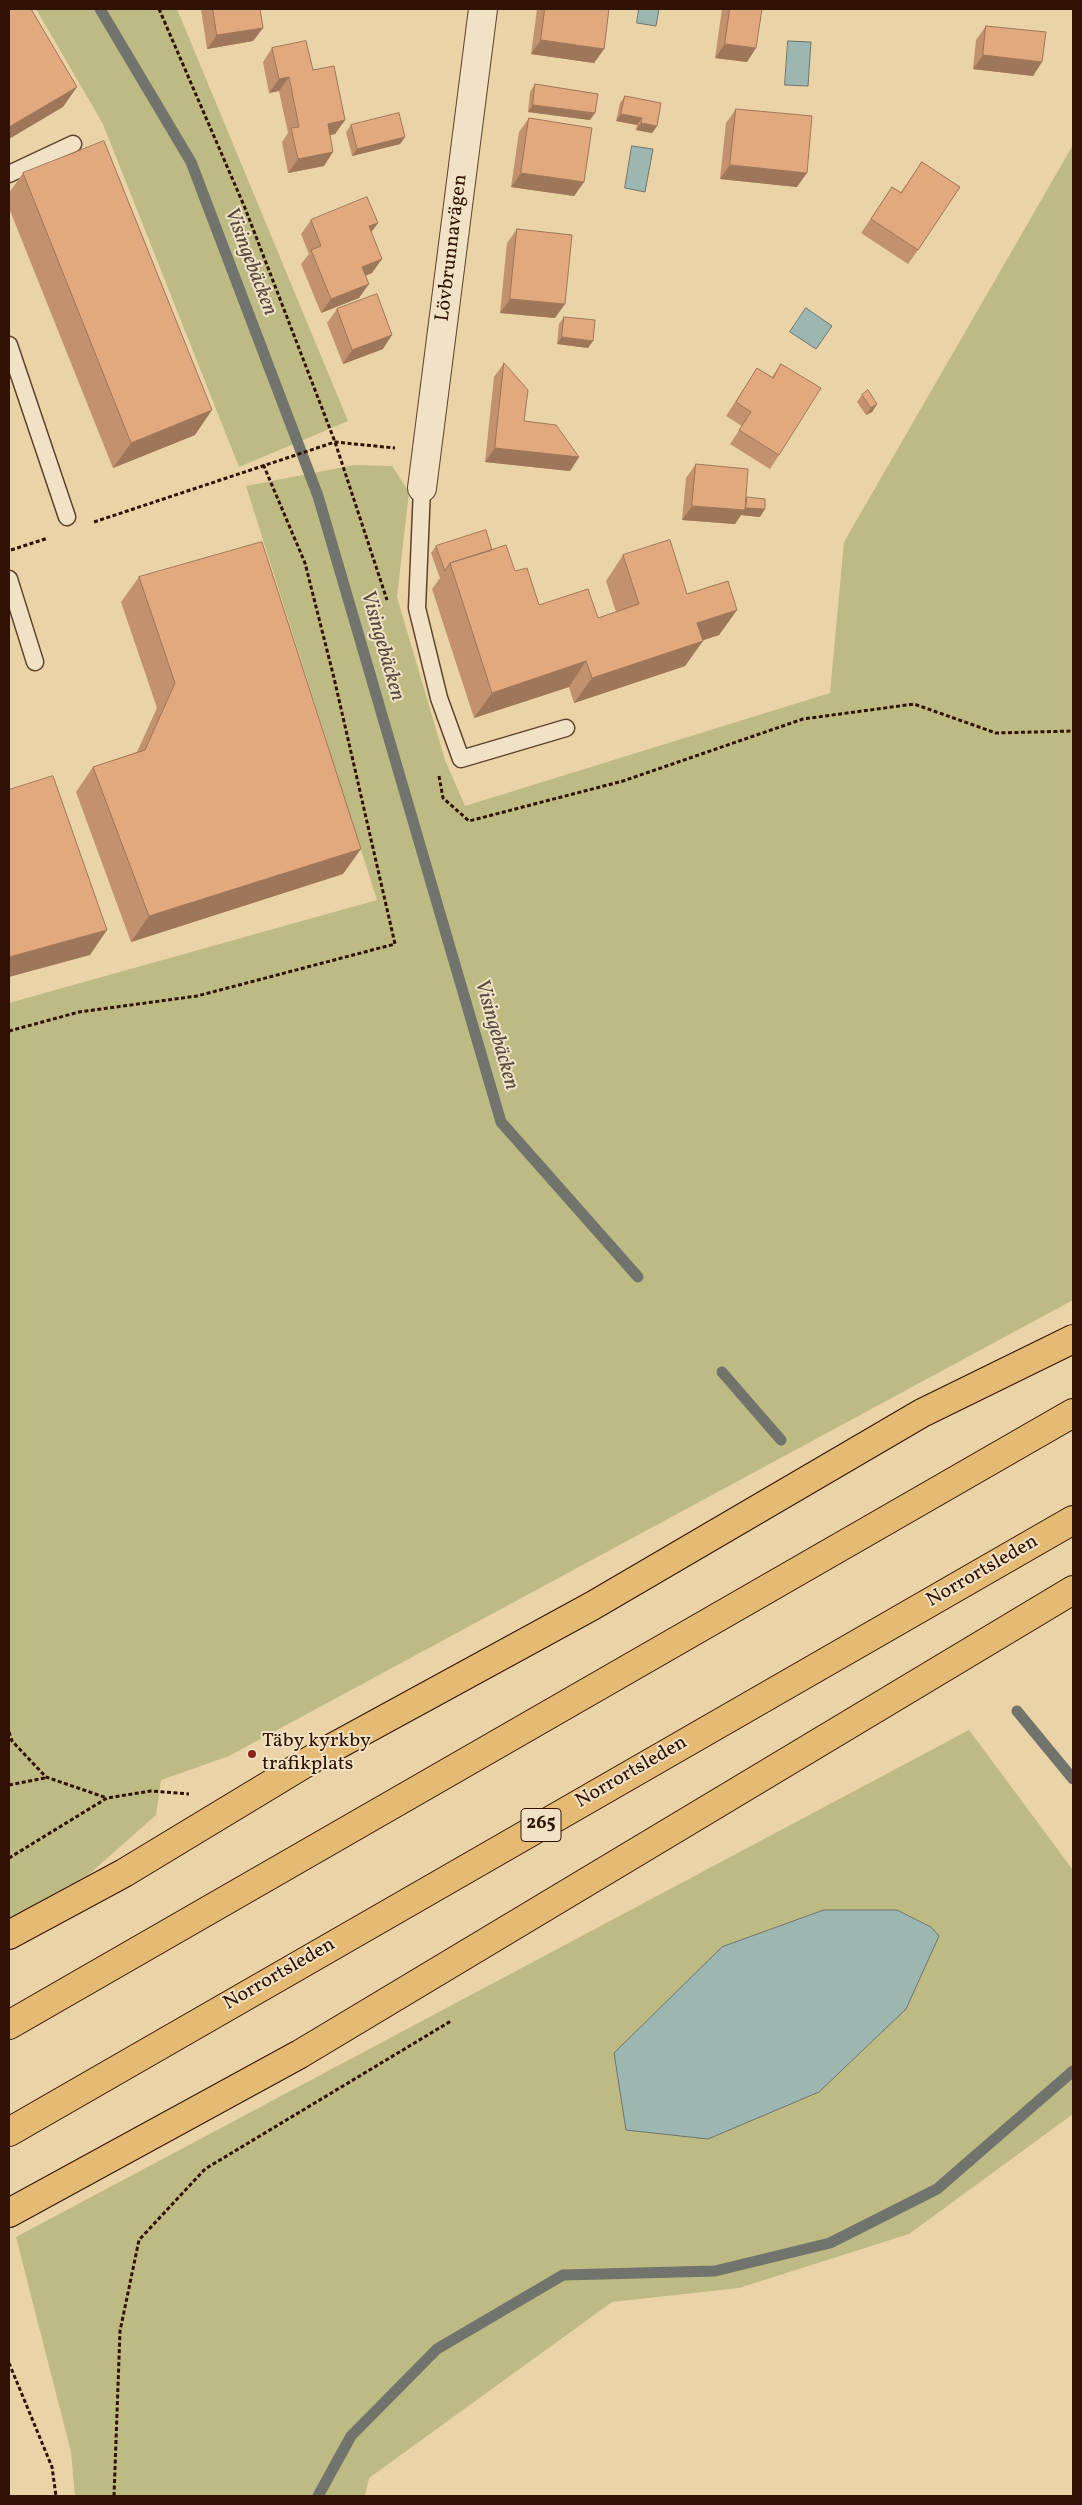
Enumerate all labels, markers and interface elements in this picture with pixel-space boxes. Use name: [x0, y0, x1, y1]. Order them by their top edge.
street label: Lövbrunnavägen: [432, 173, 474, 323]
water label: Visingebäcken: [217, 204, 281, 320]
water label: Visingebäcken: [353, 588, 409, 704]
water label: Visingebäcken: [467, 977, 523, 1093]
street label: Norrortsleden: [923, 1530, 1043, 1614]
place label: Täby kyrkby trafikplats: [262, 1730, 371, 1777]
street label: Norrortsleden: [572, 1731, 692, 1815]
marker: Täby kyrkby trafikplats: [246, 1748, 258, 1760]
road number: 265: [521, 1808, 561, 1842]
street label: Norrortsleden: [220, 1933, 340, 2017]

